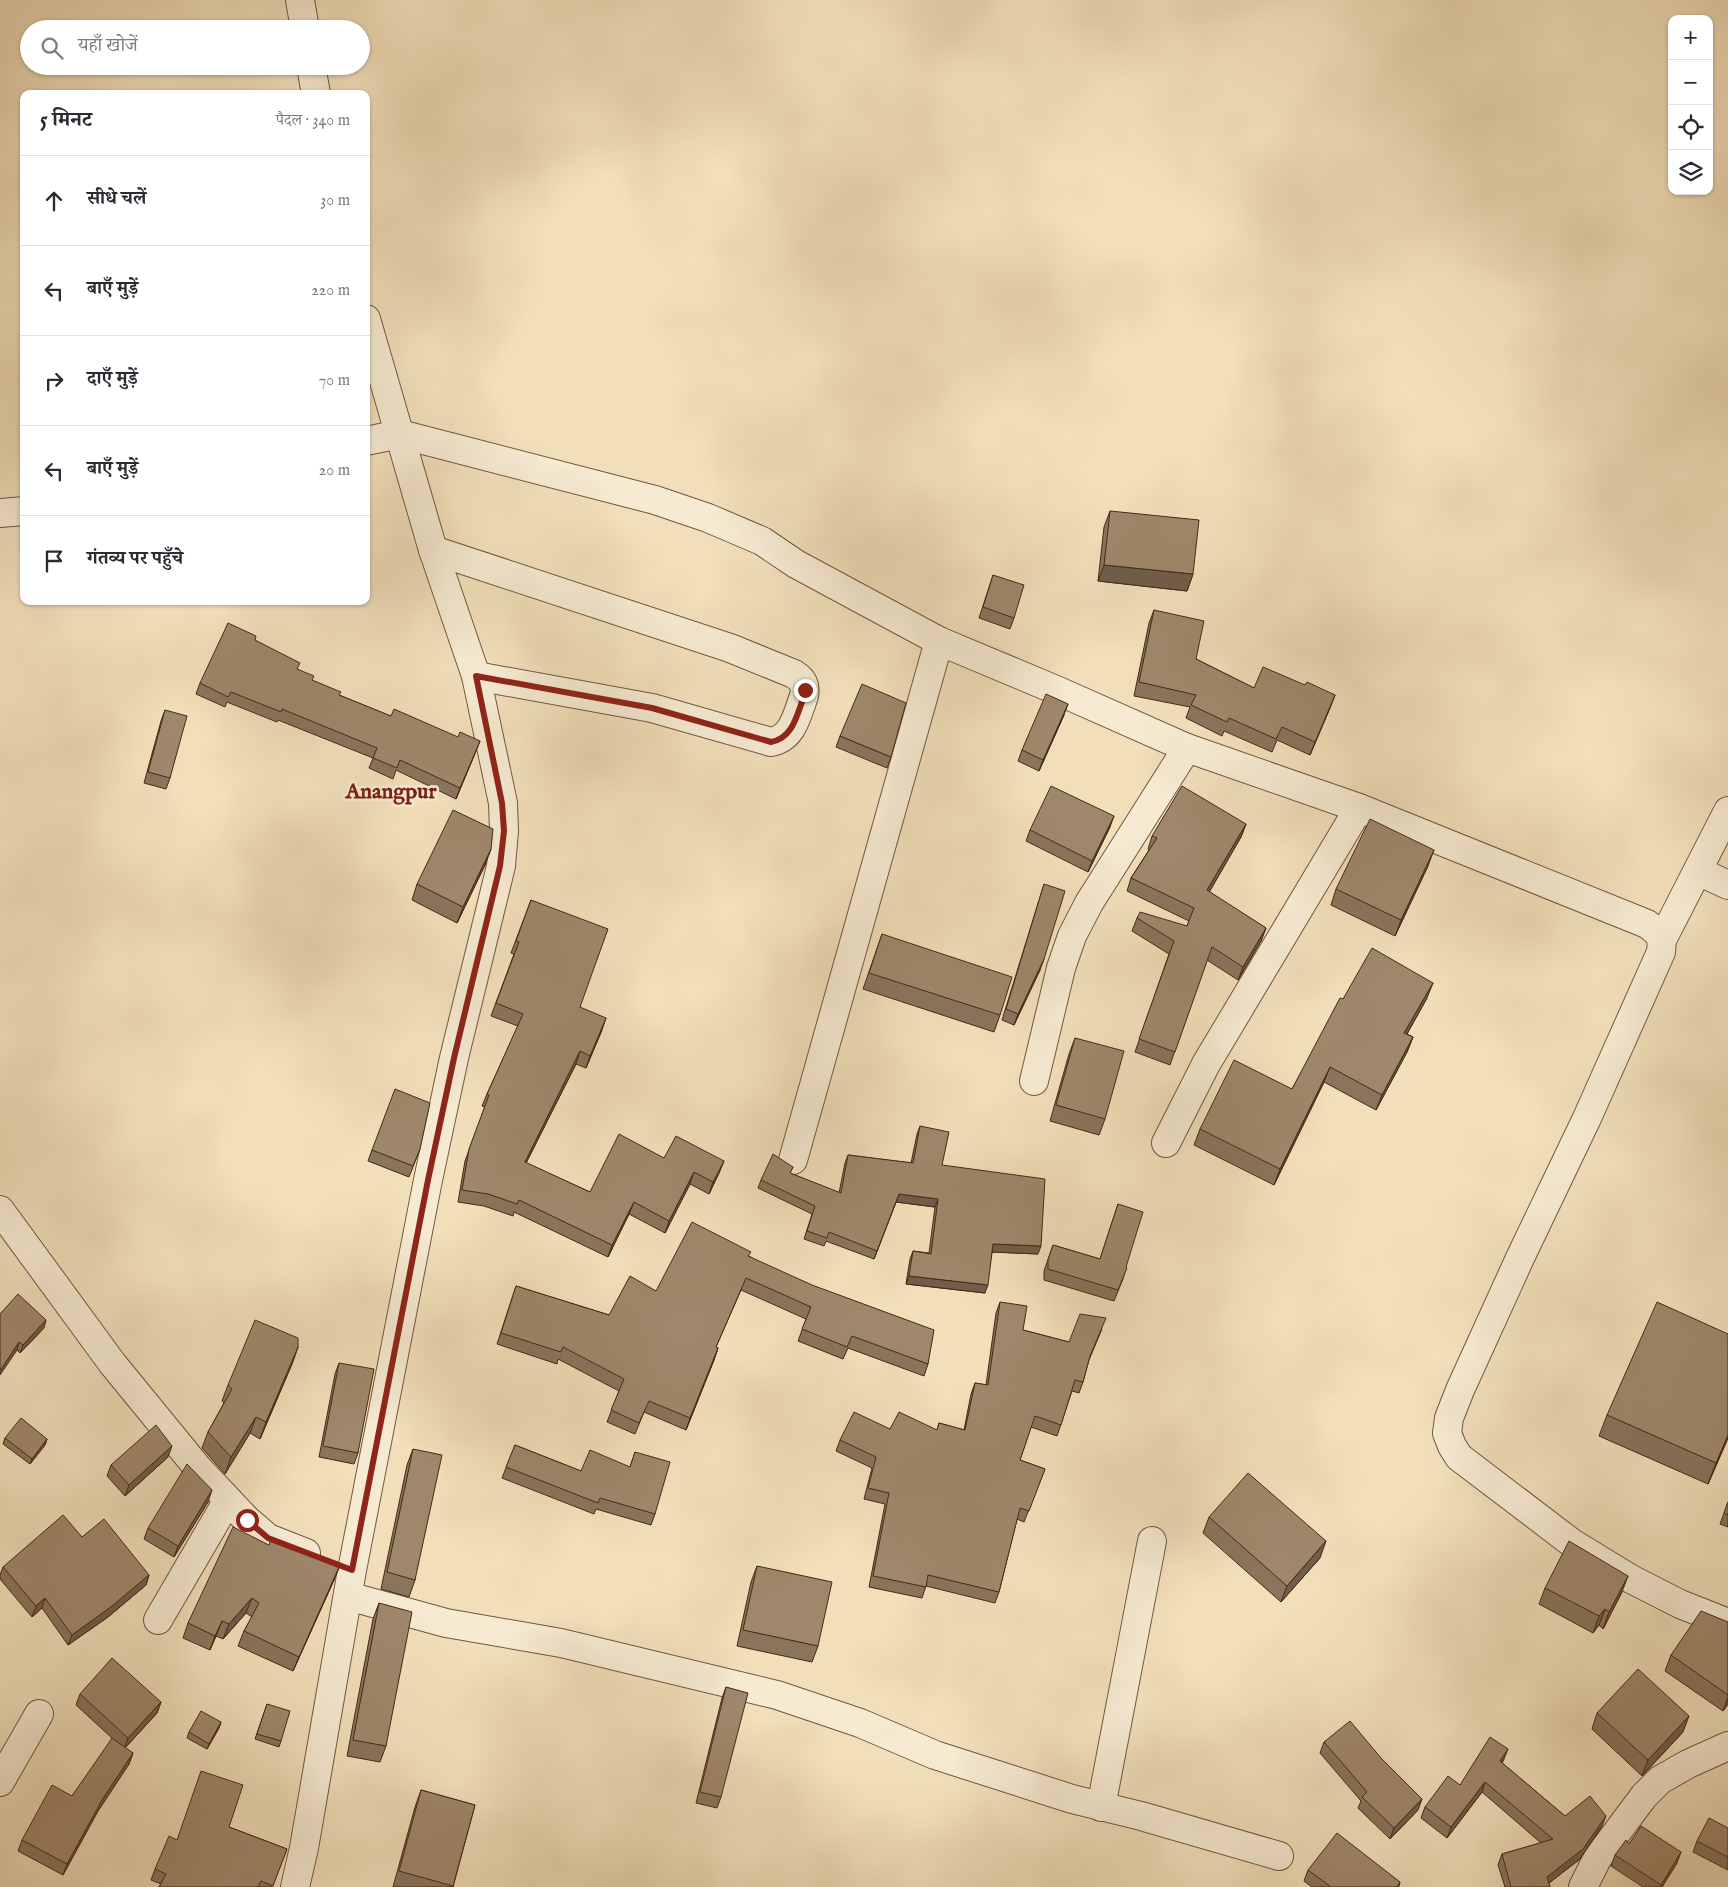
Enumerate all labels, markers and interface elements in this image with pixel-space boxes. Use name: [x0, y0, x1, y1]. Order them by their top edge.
map controls: [1668, 15, 1713, 195]
button: +: [1668, 15, 1713, 60]
search box: [20, 20, 370, 75]
icon: search: [38, 34, 66, 62]
text: यहाँ खोजें: [78, 34, 138, 58]
button: −: [1668, 60, 1713, 105]
button: locate: [1668, 105, 1713, 150]
text: 5 मिनट: [40, 107, 92, 134]
text: पैदल · 340 m: [276, 111, 350, 131]
button: layers: [1668, 150, 1713, 195]
icon: ahead: [40, 187, 68, 215]
text: सीधे चलें: [87, 187, 146, 211]
text: 30 m: [320, 191, 350, 211]
icon: left: [40, 277, 68, 305]
text: बाएँ मुड़ें: [87, 277, 138, 301]
text: 220 m: [311, 281, 350, 301]
icon: right: [40, 367, 68, 395]
text: दाएँ मुड़ें: [87, 367, 138, 391]
text: 70 m: [319, 371, 350, 391]
icon: left: [40, 457, 68, 485]
text: बाएँ मुड़ें: [87, 457, 138, 481]
text: 20 m: [319, 461, 350, 481]
icon: arrive: [40, 547, 68, 575]
text: गंतव्य पर पहुँचे: [87, 547, 183, 571]
route end: [794, 679, 817, 702]
district label: Anangpur: [344, 778, 437, 806]
route start: [236, 1509, 259, 1532]

